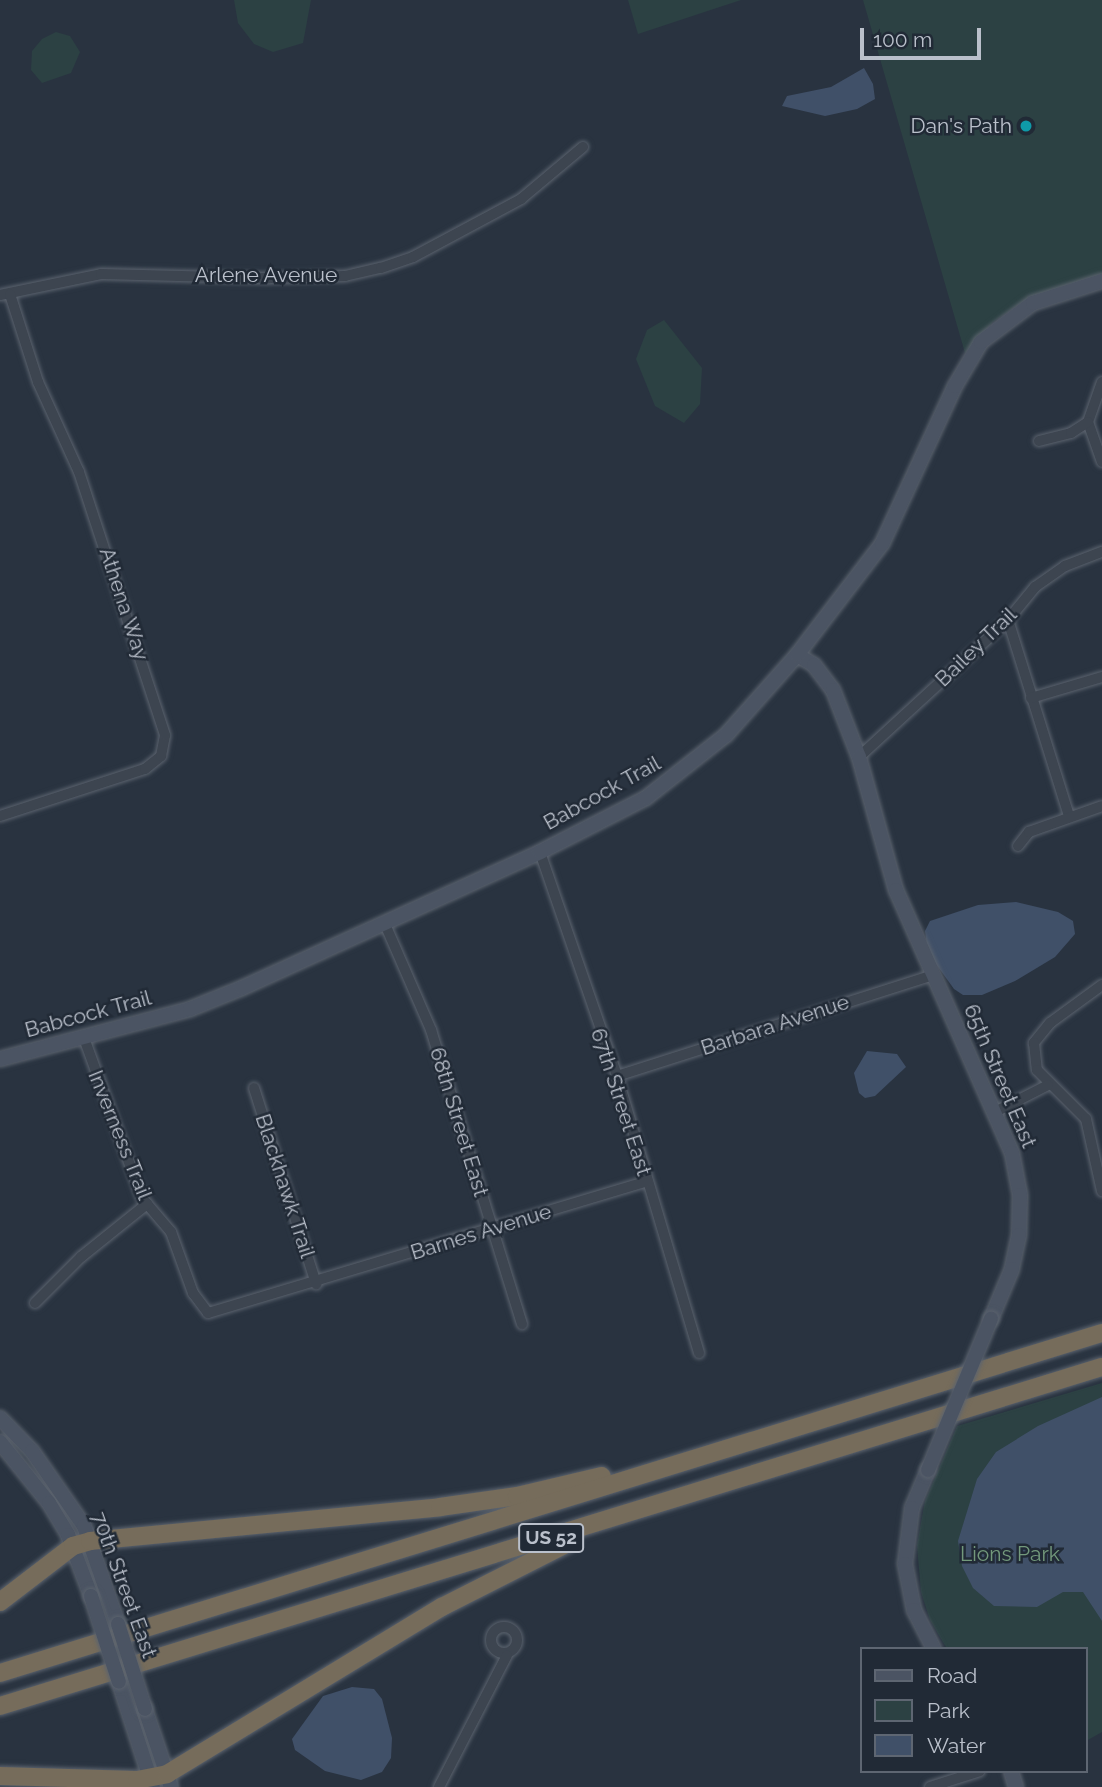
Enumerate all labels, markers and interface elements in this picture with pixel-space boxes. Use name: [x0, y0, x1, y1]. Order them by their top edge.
scale bar: [864, 14, 985, 58]
text: 100 m: [873, 27, 932, 52]
place label: Dan's Path: [911, 113, 1012, 139]
marker: Dan's Path: [1018, 118, 1034, 134]
street label: Arlene Avenue: [194, 262, 338, 288]
street label: Athena Way: [94, 544, 154, 664]
street label: Bailey Trail: [930, 602, 1022, 692]
street label: Babcock Trail: [539, 750, 665, 836]
street label: Babcock Trail: [22, 985, 154, 1043]
street label: Barbara Avenue: [697, 989, 853, 1061]
street label: 65th Street East: [958, 1000, 1042, 1152]
street label: 67th Street East: [585, 1025, 657, 1179]
street label: 68th Street East: [424, 1044, 494, 1200]
street label: Inverness Trail: [82, 1066, 158, 1204]
street label: Blackhawk Trail: [250, 1110, 320, 1262]
street label: Barnes Avenue: [407, 1199, 555, 1265]
street label: 70th Street East: [86, 1509, 162, 1661]
road number: US 52: [518, 1522, 584, 1554]
park label: Lions Park: [960, 1541, 1060, 1567]
legend: [860, 1647, 1088, 1773]
text: Road: [927, 1663, 977, 1688]
text: Park: [927, 1698, 970, 1723]
text: Water: [927, 1733, 986, 1758]

